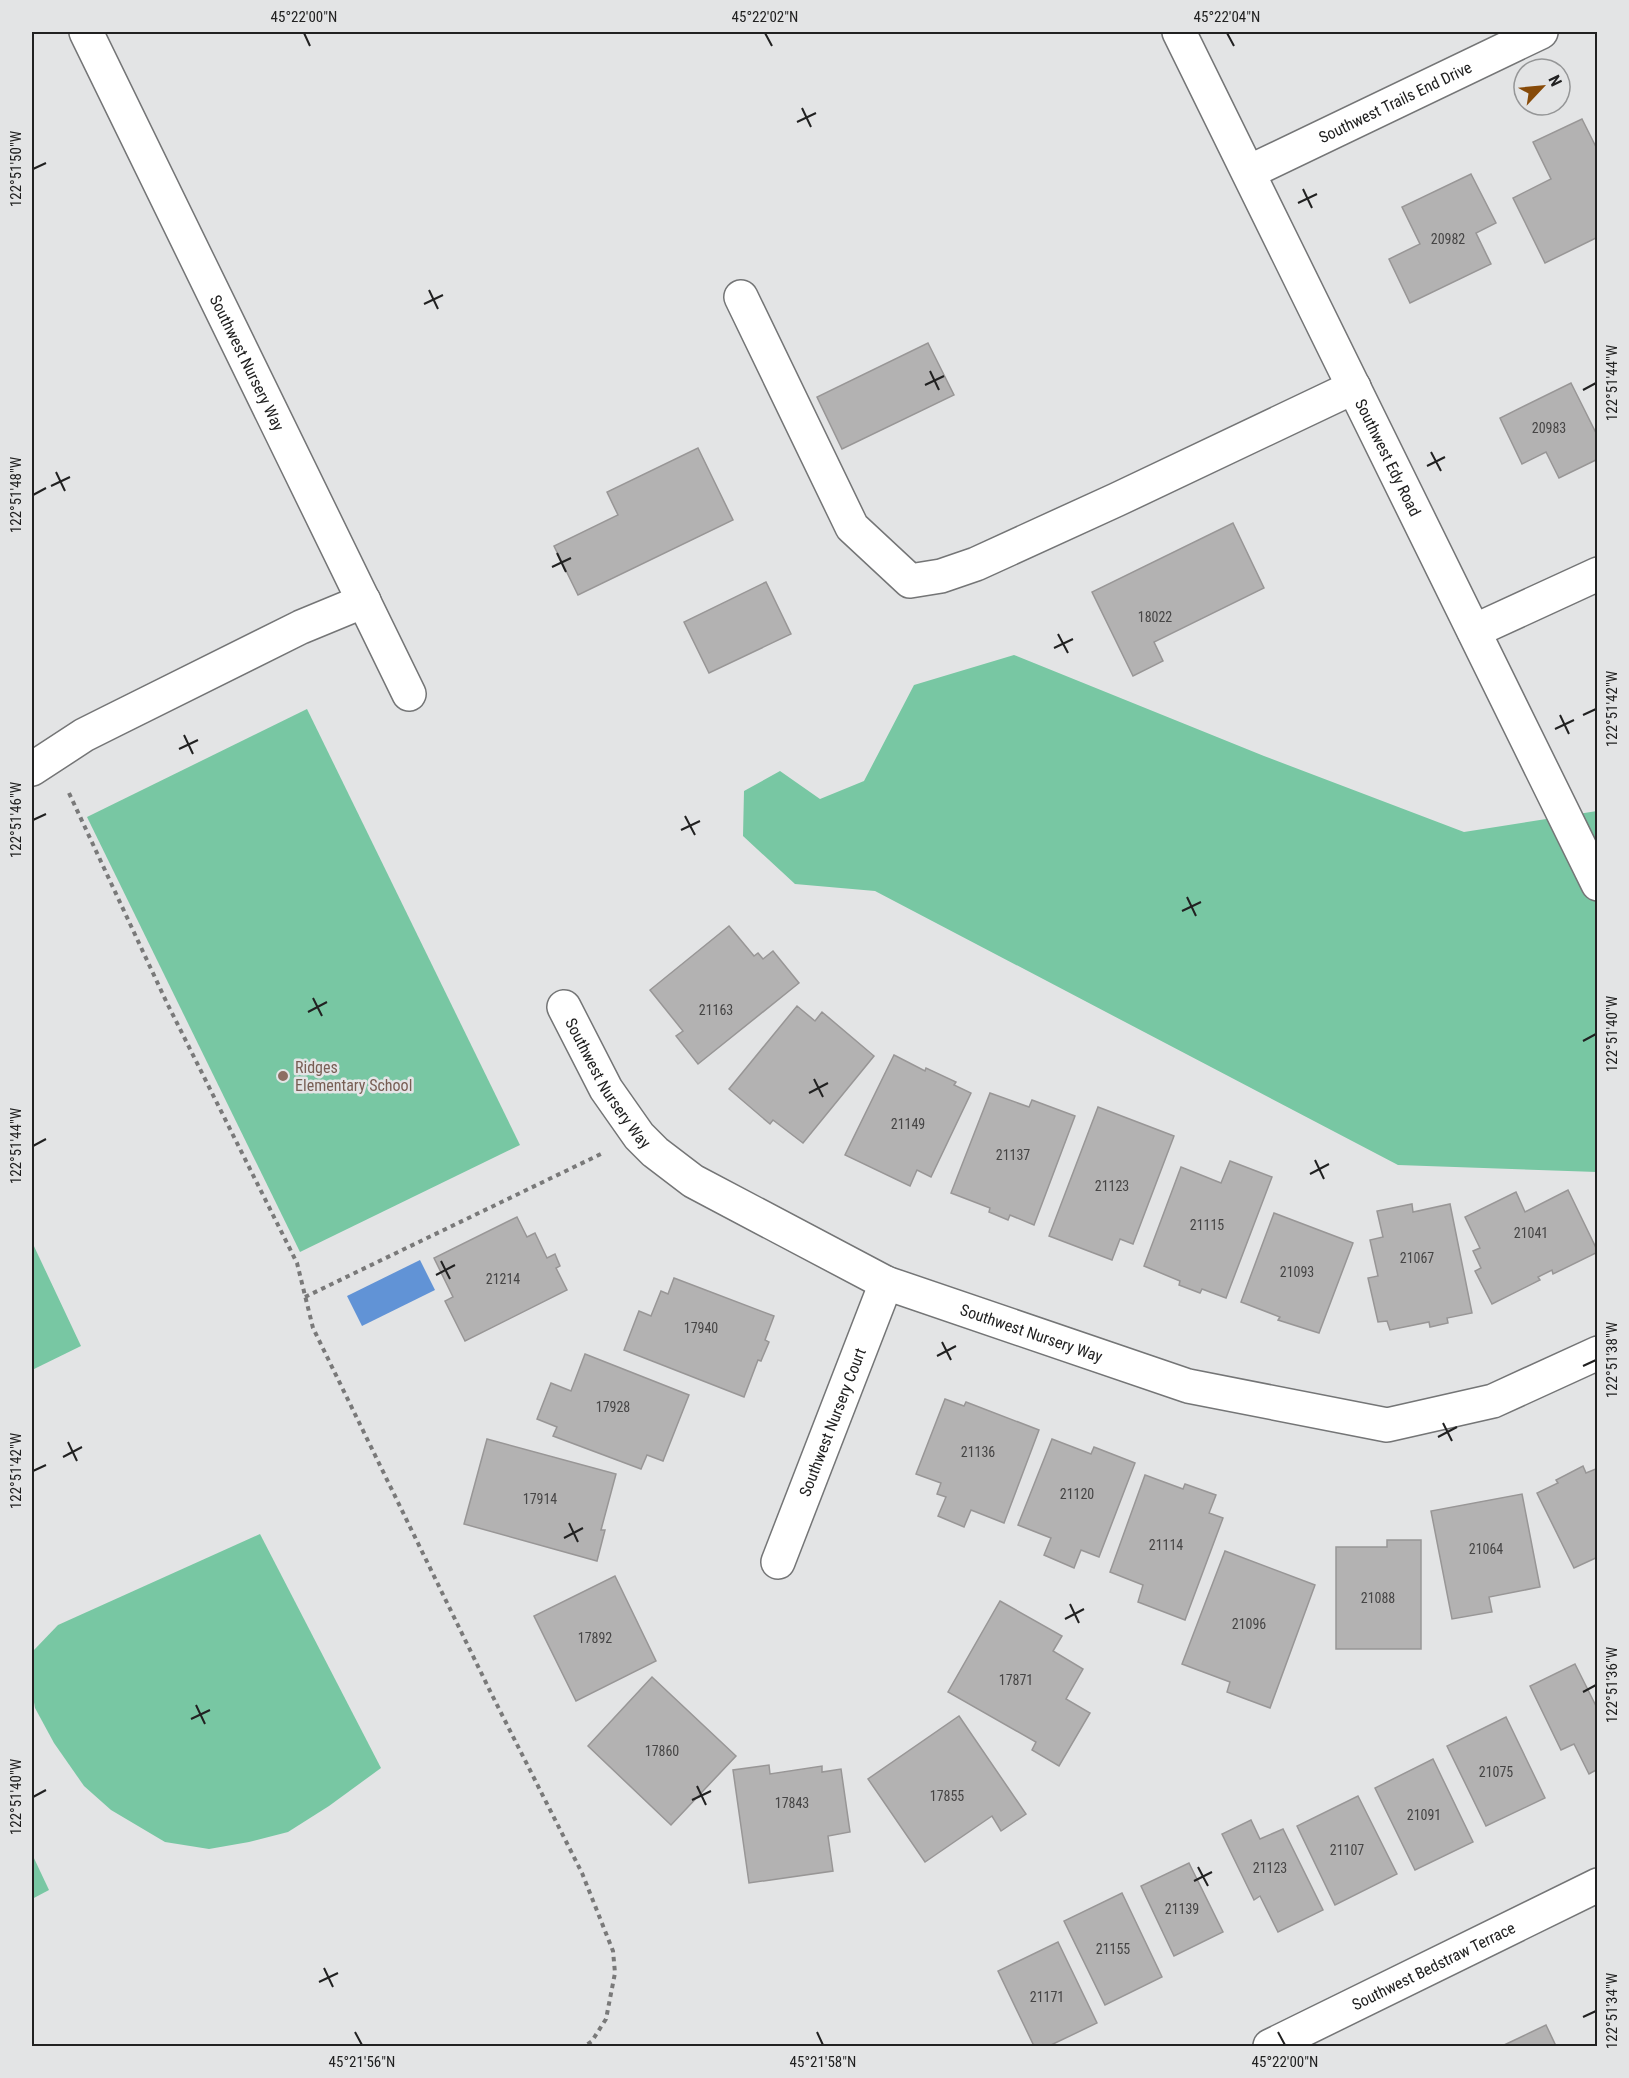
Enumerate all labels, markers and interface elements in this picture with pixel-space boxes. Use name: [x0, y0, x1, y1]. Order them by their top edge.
text: 45°22'00"N: [271, 8, 337, 26]
text: 45°22'02"N: [732, 8, 798, 26]
text: 45°22'04"N: [1194, 8, 1260, 26]
north arrow: [1512, 57, 1572, 117]
street label: Southwest Trails End Drive: [1316, 58, 1475, 147]
text: N: [1544, 72, 1566, 89]
text: 122°51'50"W: [7, 130, 25, 207]
house number: 20982: [1431, 231, 1465, 247]
street label: Southwest Nursery Way: [206, 292, 288, 434]
text: 122°51'44"W: [1603, 344, 1621, 421]
street label: Southwest Edy Road: [1351, 396, 1425, 519]
house number: 20983: [1532, 420, 1566, 436]
text: 122°51'48"W: [7, 456, 25, 533]
house number: 18022: [1138, 609, 1172, 625]
text: 122°51'42"W: [1603, 670, 1621, 747]
text: 122°51'46"W: [7, 781, 25, 858]
text: 122°51'40"W: [1603, 995, 1621, 1072]
house number: 21163: [699, 1002, 733, 1018]
street label: Southwest Nursery Way: [561, 1015, 655, 1152]
place label: Ridges Elementary School: [295, 1058, 412, 1095]
marker: Ridges Elementary School: [276, 1069, 290, 1083]
text: 122°51'44"W: [7, 1107, 25, 1184]
house number: 21149: [891, 1116, 925, 1132]
house number: 21137: [996, 1147, 1030, 1163]
house number: 21123: [1095, 1178, 1129, 1194]
house number: 21115: [1190, 1217, 1224, 1233]
house number: 21041: [1514, 1225, 1548, 1241]
house number: 21067: [1400, 1250, 1434, 1266]
house number: 21093: [1280, 1264, 1314, 1280]
house number: 21214: [486, 1271, 520, 1287]
street label: Southwest Nursery Way: [958, 1300, 1105, 1366]
house number: 17940: [684, 1320, 718, 1336]
text: 122°51'38"W: [1603, 1321, 1621, 1398]
street label: Southwest Nursery Court: [795, 1345, 870, 1499]
house number: 17928: [596, 1399, 630, 1415]
text: 122°51'42"W: [7, 1432, 25, 1509]
house number: 21136: [961, 1444, 995, 1460]
house number: 21120: [1060, 1486, 1094, 1502]
house number: 17914: [523, 1491, 557, 1507]
house number: 21114: [1149, 1537, 1183, 1553]
house number: 21064: [1469, 1541, 1503, 1557]
house number: 21088: [1361, 1590, 1395, 1606]
house number: 21096: [1232, 1616, 1266, 1632]
house number: 17892: [578, 1630, 612, 1646]
text: 122°51'36"W: [1603, 1646, 1621, 1723]
house number: 17871: [999, 1672, 1033, 1688]
house number: 17860: [645, 1743, 679, 1759]
text: 122°51'40"W: [7, 1758, 25, 1835]
house number: 21075: [1479, 1764, 1513, 1780]
house number: 17855: [930, 1788, 964, 1804]
house number: 17843: [775, 1795, 809, 1811]
house number: 21091: [1407, 1807, 1441, 1823]
house number: 21107: [1330, 1842, 1364, 1858]
house number: 21123: [1253, 1860, 1287, 1876]
house number: 21139: [1165, 1901, 1199, 1917]
street label: Southwest Bedstraw Terrace: [1349, 1918, 1518, 2014]
house number: 21155: [1096, 1941, 1130, 1957]
text: 122°51'34"W: [1603, 1972, 1621, 2049]
house number: 21171: [1030, 1989, 1064, 2005]
text: 45°21'56"N: [329, 2053, 395, 2071]
text: 45°21'58"N: [790, 2053, 856, 2071]
text: 45°22'00"N: [1252, 2053, 1318, 2071]

